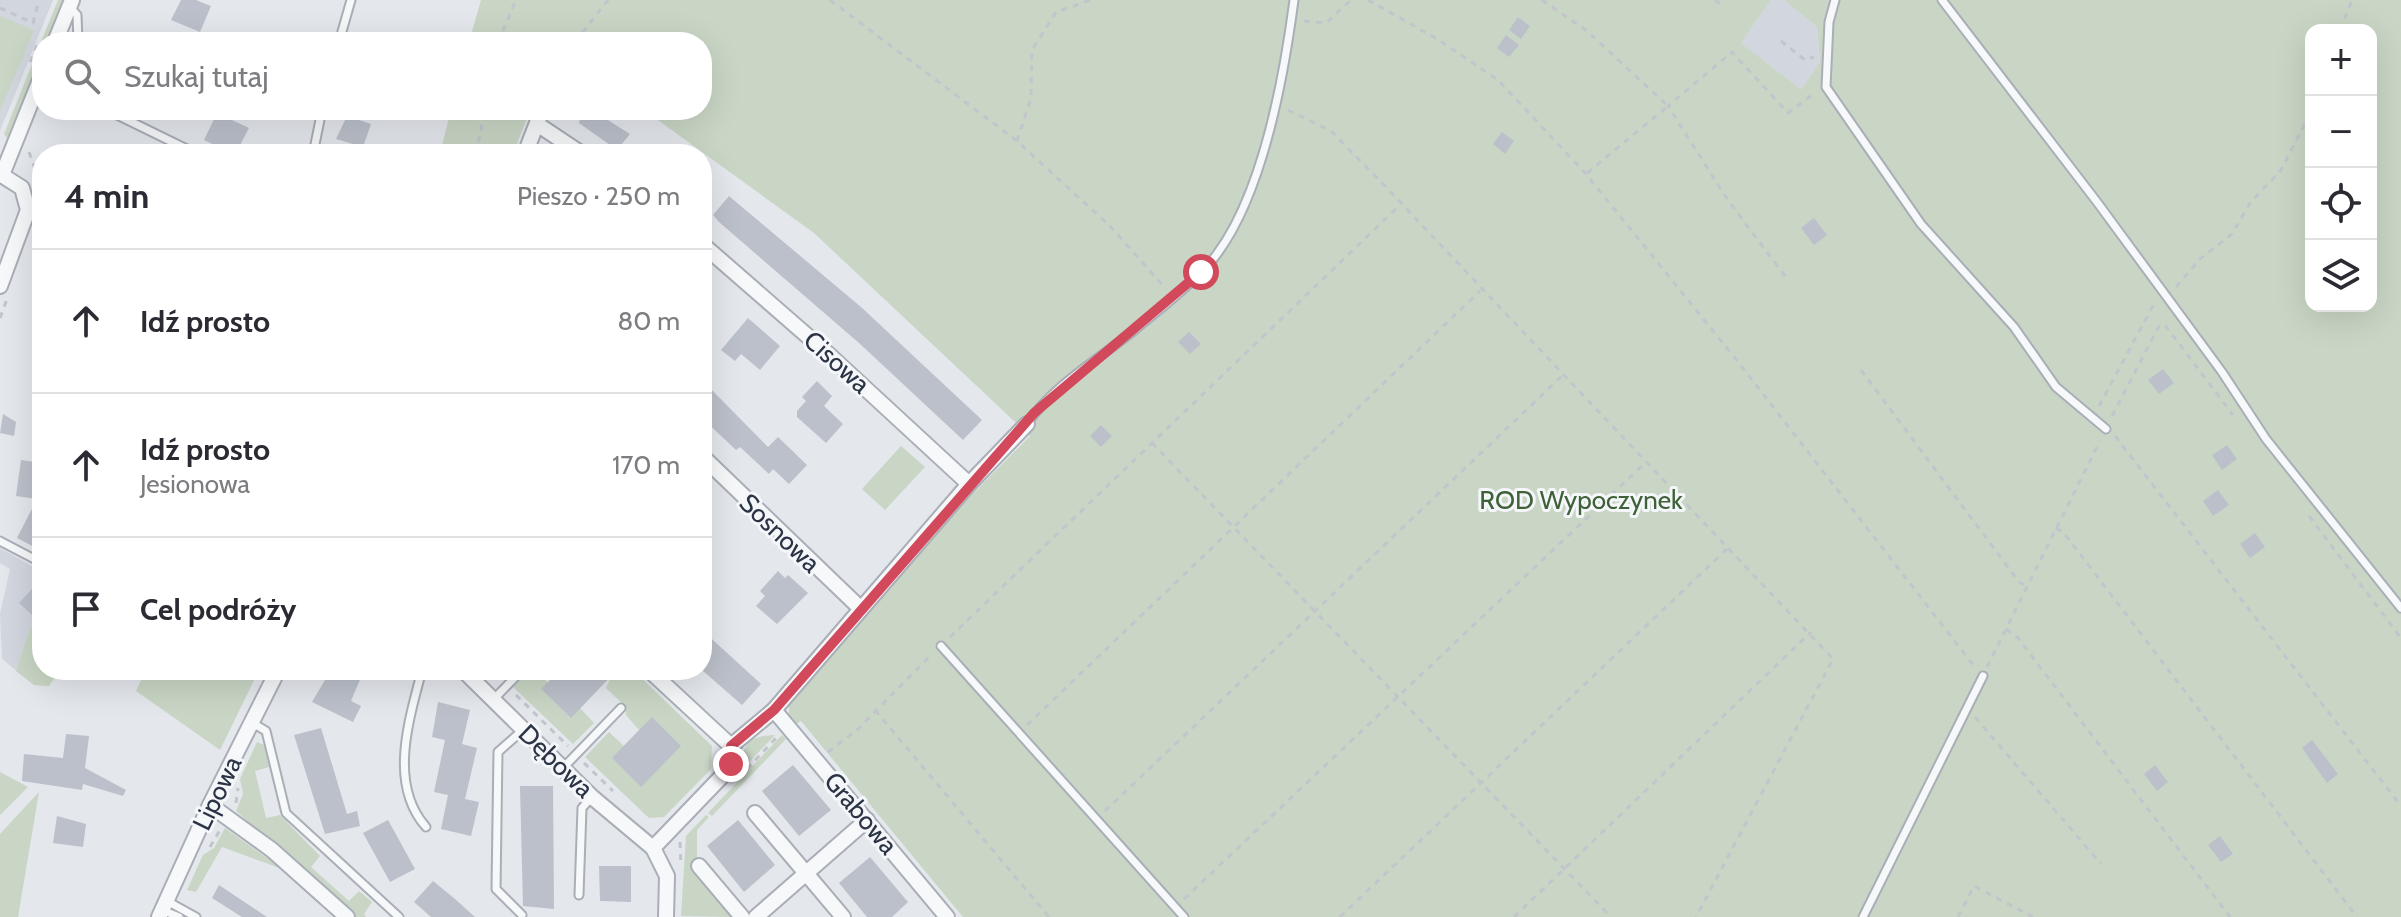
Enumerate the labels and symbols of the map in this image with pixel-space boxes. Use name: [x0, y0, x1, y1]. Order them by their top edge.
route start: [1183, 254, 1219, 290]
street label: Cisowa: [797, 324, 877, 400]
park label: ROD Wypoczynek: [1479, 484, 1683, 516]
street label: Sosnowa: [733, 487, 828, 580]
street label: Dębowa: [512, 718, 601, 805]
route end: [713, 746, 749, 782]
street label: Lipowa: [185, 750, 249, 835]
street label: Grabowa: [817, 765, 905, 861]

